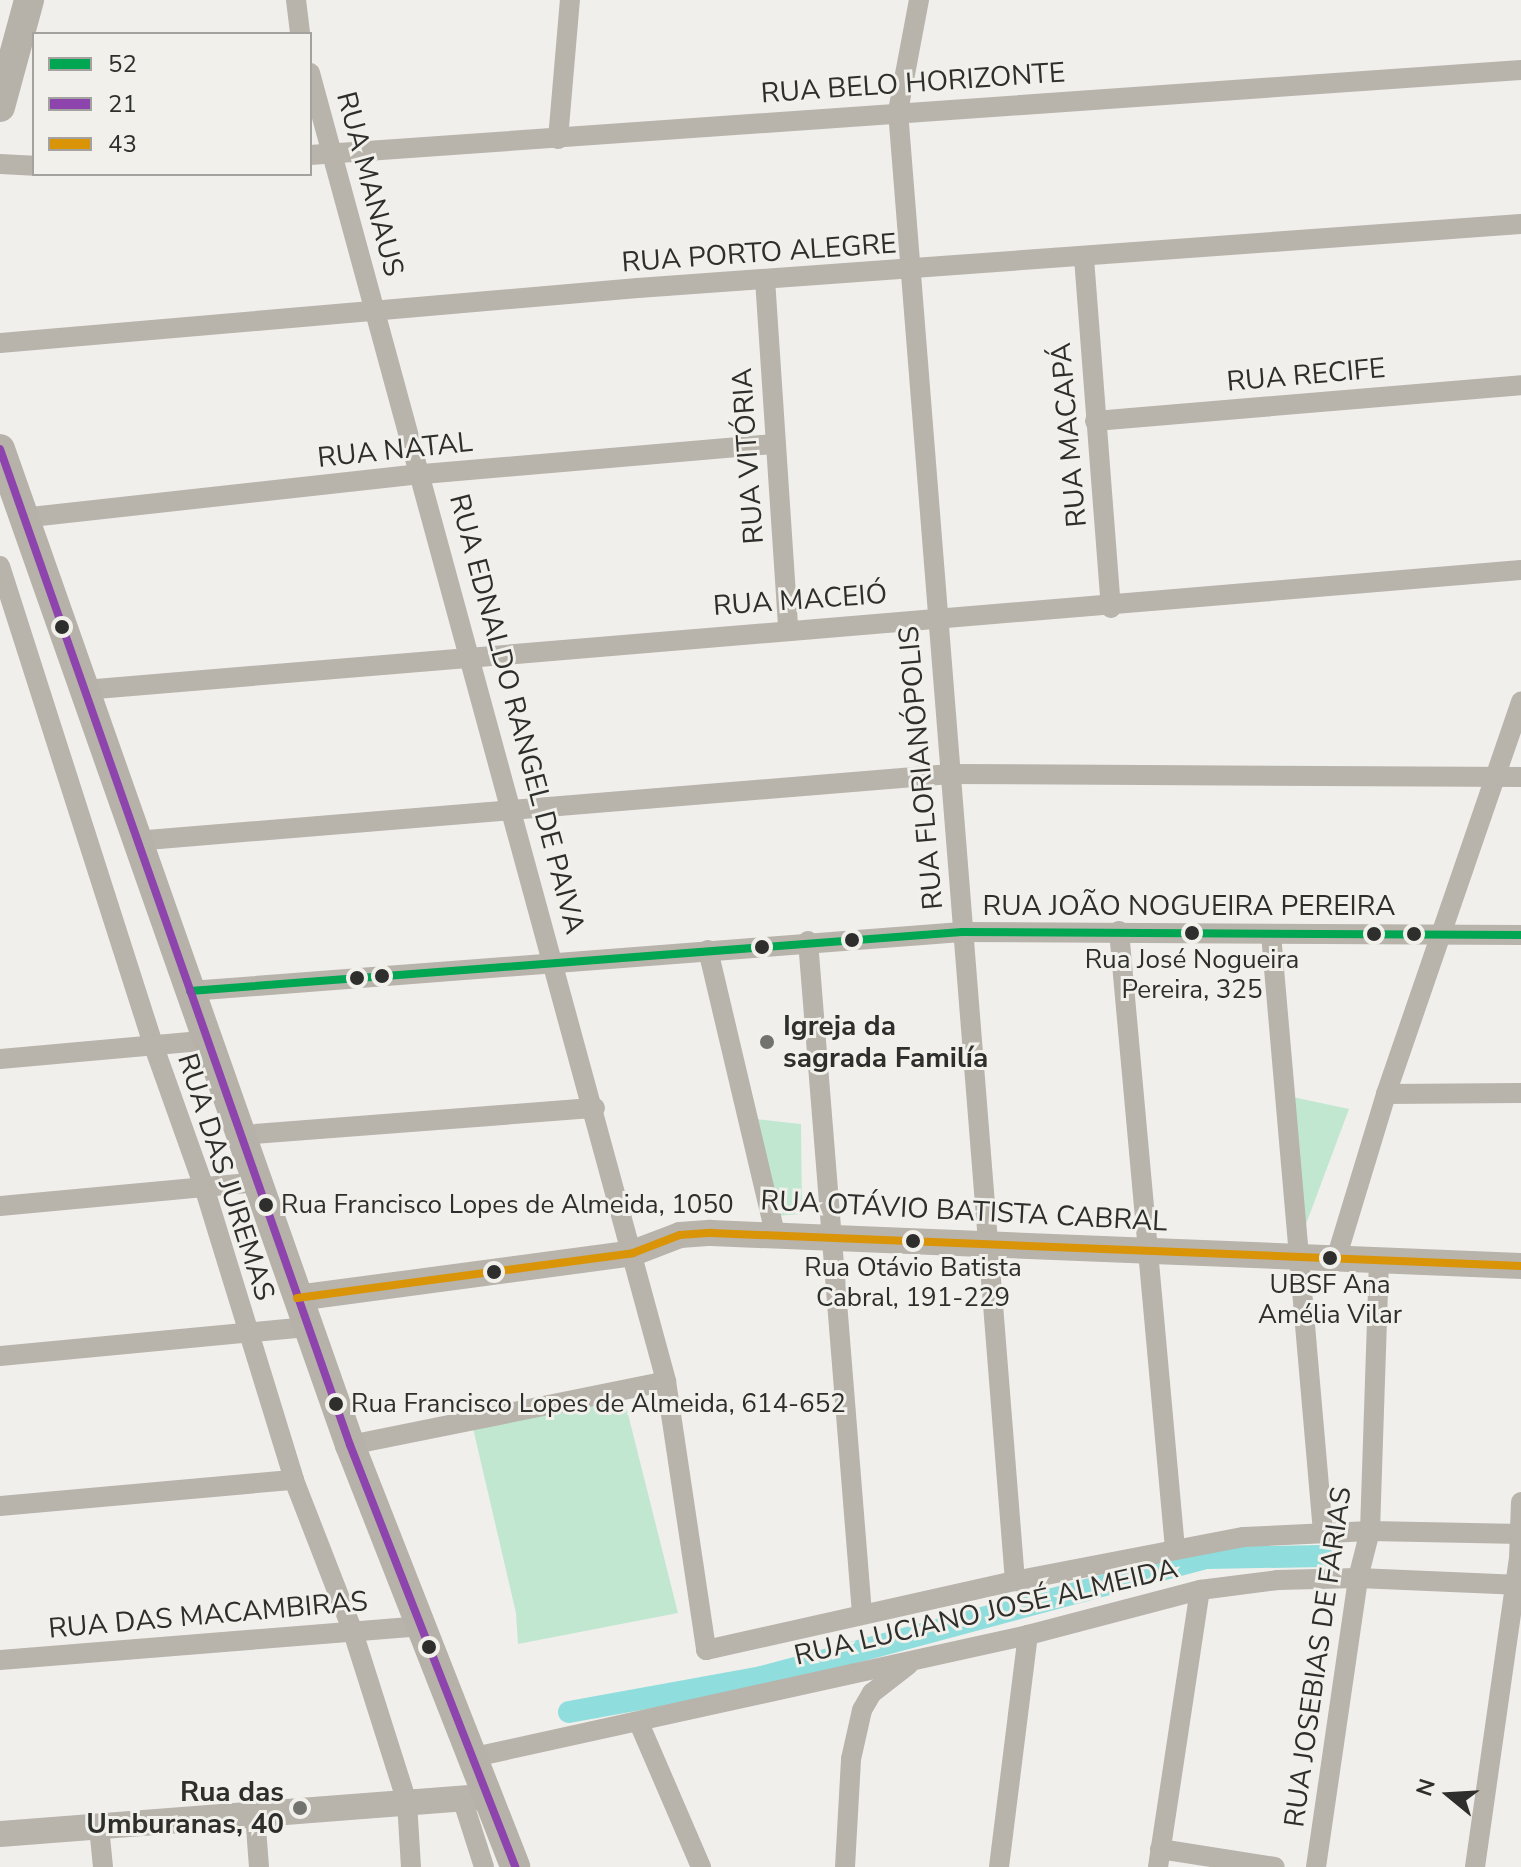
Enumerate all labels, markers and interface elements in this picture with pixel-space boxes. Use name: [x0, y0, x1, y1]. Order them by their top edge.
legend: [32, 32, 312, 176]
text: 52: [108, 48, 137, 80]
street label: RUA BELO HORIZONTE: [760, 56, 1066, 110]
text: 21: [108, 88, 137, 120]
street label: RUA MANAUS: [329, 88, 411, 280]
text: 43: [108, 128, 137, 160]
street label: RUA PORTO ALEGRE: [621, 227, 897, 279]
street label: RUA MACAPÁ: [1044, 341, 1094, 529]
street label: RUA RECIFE: [1225, 351, 1387, 399]
street label: RUA VITÓRIA: [725, 367, 771, 545]
street label: RUA NATAL: [316, 425, 474, 475]
street label: RUA EDNALDO RANGEL DE PAIVA: [442, 490, 592, 938]
street label: RUA MACEIÓ: [712, 577, 888, 623]
unlabelled marker: [54, 619, 70, 635]
street label: RUA FLORIANÓPOLIS: [892, 625, 950, 911]
street label: RUA JOÃO NOGUEIRA PEREIRA: [982, 889, 1396, 923]
marker: Rua José Nogueira Pereira, 325: [1184, 925, 1200, 941]
unlabelled marker: [1366, 926, 1382, 942]
unlabelled marker: [1406, 926, 1422, 942]
unlabelled marker: [844, 932, 860, 948]
unlabelled marker: [754, 939, 770, 955]
place label: Rua José Nogueira Pereira, 325: [1085, 944, 1299, 1006]
unlabelled marker: [374, 968, 390, 984]
unlabelled marker: [349, 970, 365, 986]
place label: Igreja da sagrada Familía: [783, 1009, 988, 1075]
marker: Igreja da sagrada Familía: [758, 1033, 776, 1051]
street label: RUA DAS JUREMAS: [170, 1049, 282, 1305]
street label: RUA OTÁVIO BATISTA CABRAL: [760, 1184, 1168, 1238]
place label: Rua Francisco Lopes de Almeida, 1050: [281, 1189, 734, 1221]
marker: Rua Francisco Lopes de Almeida, 1050: [258, 1197, 274, 1213]
marker: Rua Otávio Batista Cabral, 191-229: [905, 1233, 921, 1249]
marker: UBSF Ana Amélia Vilar: [1322, 1250, 1338, 1266]
place label: Rua Otávio Batista Cabral, 191-229: [804, 1252, 1022, 1314]
unlabelled marker: [486, 1264, 502, 1280]
place label: UBSF Ana Amélia Vilar: [1258, 1269, 1402, 1330]
place label: Rua Francisco Lopes de Almeida, 614-652: [351, 1388, 846, 1420]
marker: Rua Francisco Lopes de Almeida, 614-652: [328, 1396, 344, 1412]
street label: RUA JOSEBIAS DE FARIAS: [1277, 1485, 1359, 1829]
street label: RUA LUCIANO JOSÉ ALMEIDA: [791, 1551, 1181, 1673]
street label: RUA DAS MACAMBIRAS: [47, 1584, 369, 1646]
unlabelled marker: [421, 1639, 437, 1655]
north arrow: [1409, 1755, 1489, 1835]
place label: Rua das Umburanas, 40: [86, 1775, 284, 1841]
text: N: [1409, 1775, 1443, 1800]
marker: Rua das Umburanas, 40: [291, 1799, 309, 1817]

